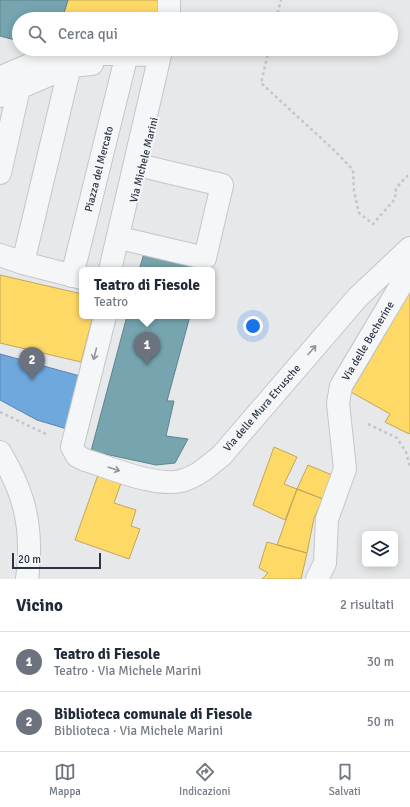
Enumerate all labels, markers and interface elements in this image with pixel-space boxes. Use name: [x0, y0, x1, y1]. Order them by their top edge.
search box: [12, 12, 398, 56]
icon: search: [26, 23, 48, 45]
text: Cerca qui: [58, 25, 118, 43]
street label: Via Michele Marini: [127, 116, 161, 204]
street label: Piazza del Mercato: [82, 124, 116, 213]
popup: [79, 267, 215, 319]
text: Teatro di Fiesole: [94, 276, 200, 294]
text: Teatro: [94, 294, 128, 310]
street label: Via delle Becherine: [339, 299, 397, 383]
your location: [243, 316, 263, 336]
pin: 1: [134, 332, 160, 365]
one-way arrow: [307, 345, 316, 356]
pin: 2: [19, 347, 45, 380]
one-way arrow: [91, 347, 99, 360]
street label: Via delle Mura Etrusche: [221, 362, 303, 454]
one-way arrow: [107, 465, 119, 473]
map controls: [362, 531, 398, 567]
button: layers: [362, 531, 398, 567]
scale bar: [12, 551, 101, 570]
text: 20 m: [18, 553, 41, 566]
text: Vicino: [16, 595, 63, 616]
text: 2 risultati: [340, 597, 394, 613]
text: Teatro di Fiesole: [54, 645, 160, 663]
text: 1: [25, 654, 33, 670]
text: 30 m: [367, 654, 394, 670]
text: Teatro · Via Michele Marini: [54, 663, 201, 679]
text: Biblioteca comunale di Fiesole: [54, 705, 252, 723]
text: 2: [25, 714, 33, 730]
text: 50 m: [367, 714, 394, 730]
text: Biblioteca · Via Michele Marini: [54, 723, 223, 739]
tab: Mappa: [49, 761, 81, 798]
tab: Indicazioni: [179, 761, 230, 798]
tab: Salvati: [329, 761, 361, 798]

